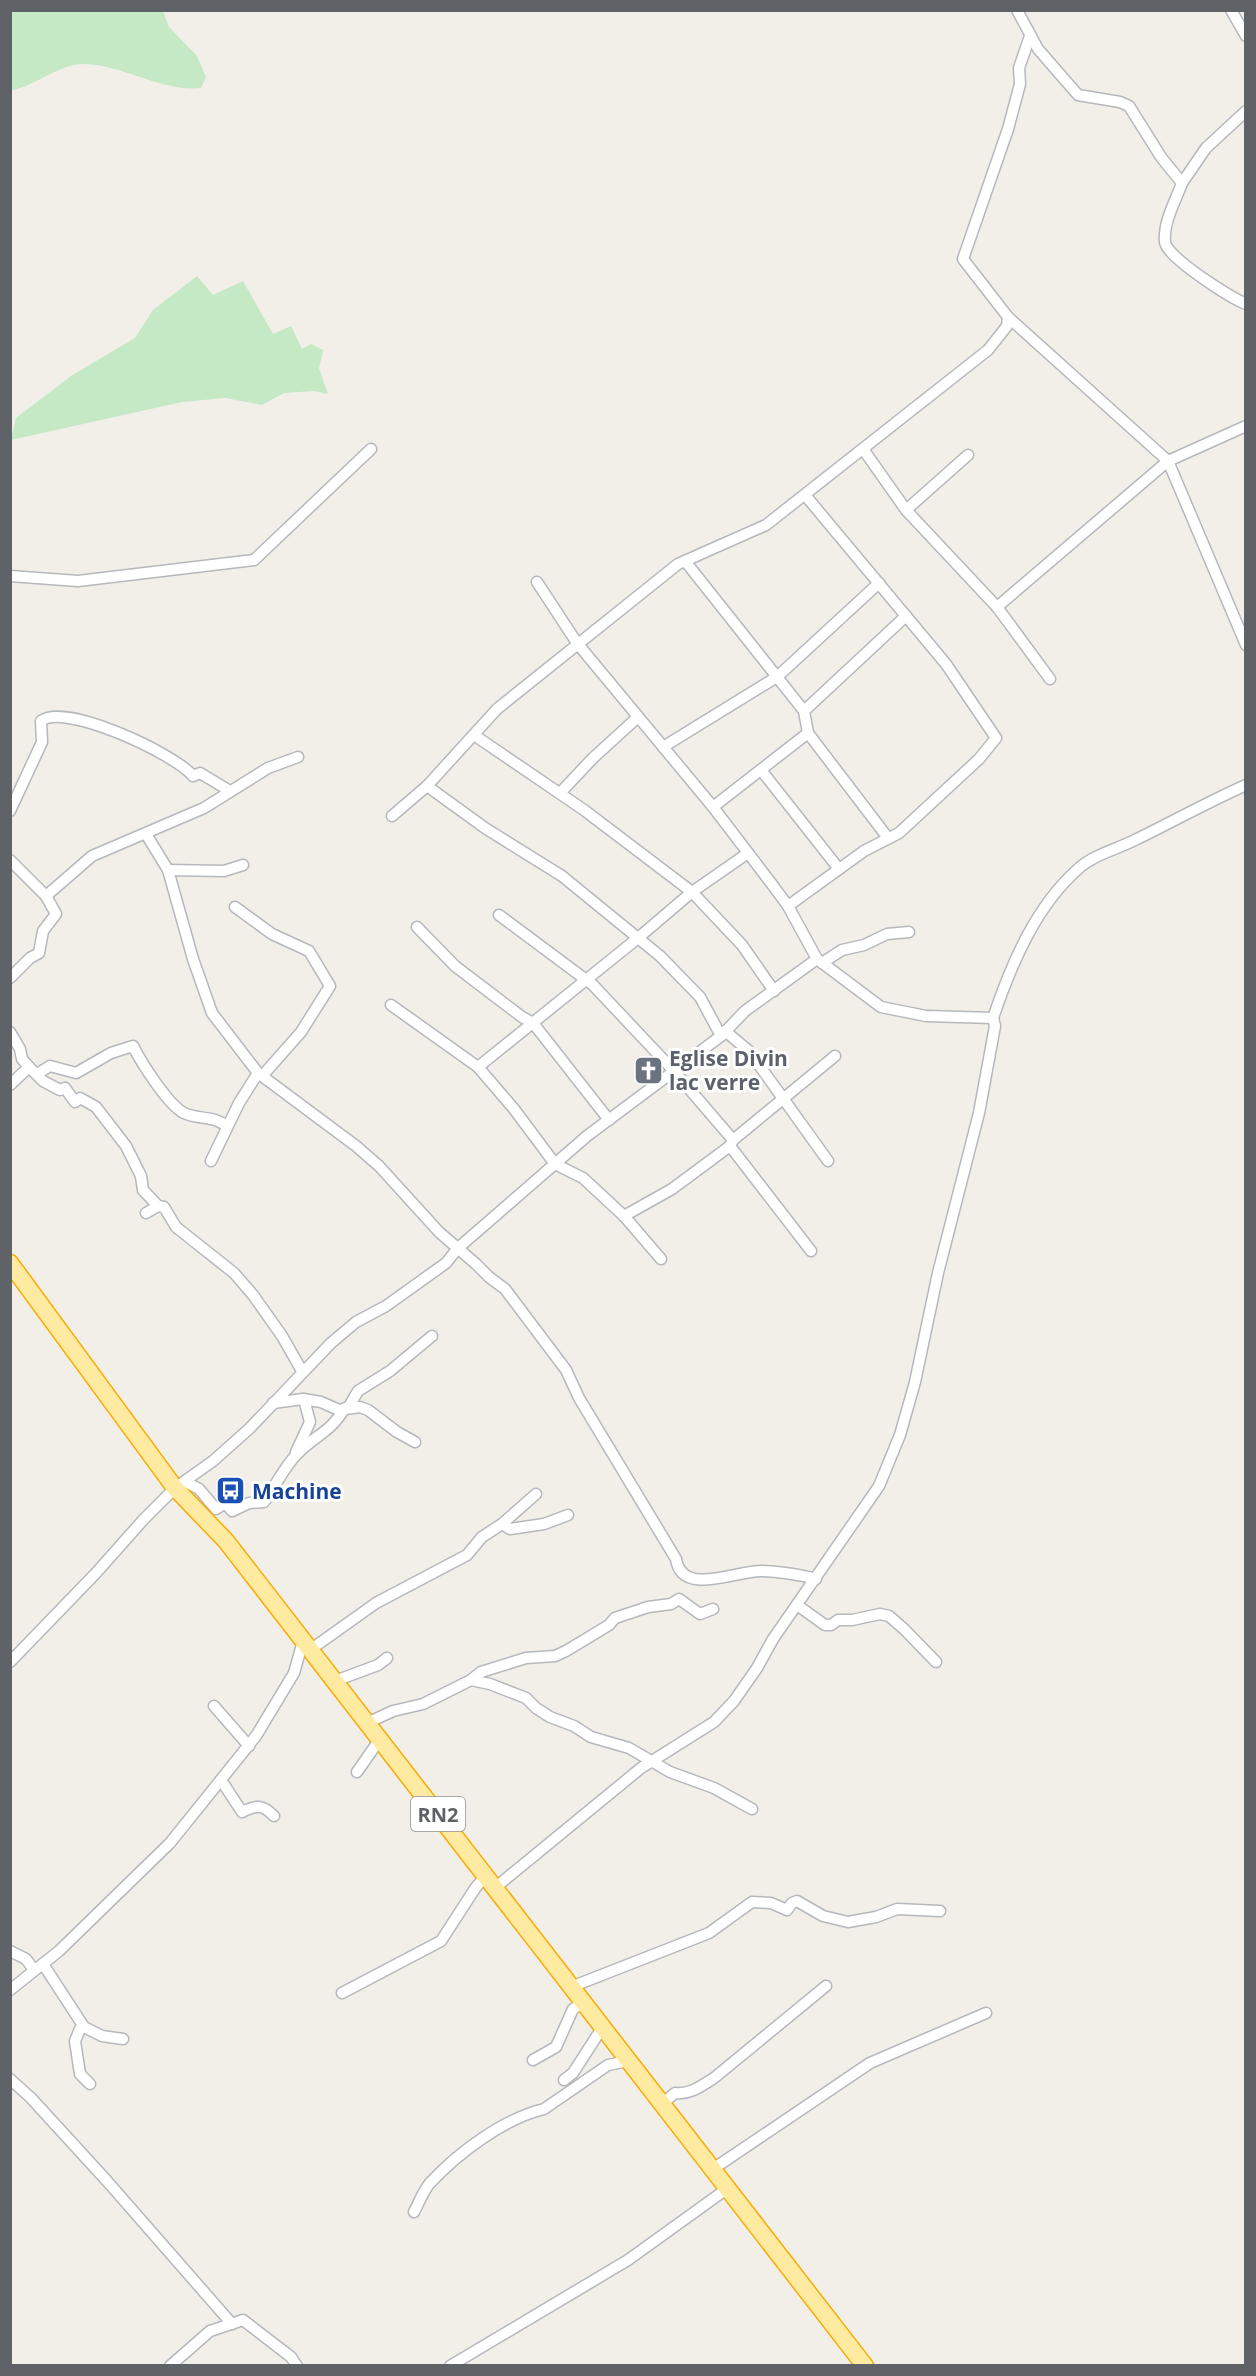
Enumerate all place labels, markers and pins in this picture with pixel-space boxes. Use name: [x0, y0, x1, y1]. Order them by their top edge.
place label: Eglise Divin lac verre: [669, 1044, 788, 1096]
church icon: Eglise Divin lac verre: [632, 1054, 664, 1086]
bus stop icon: Machine: [215, 1475, 247, 1507]
place label: Machine: [252, 1477, 342, 1505]

